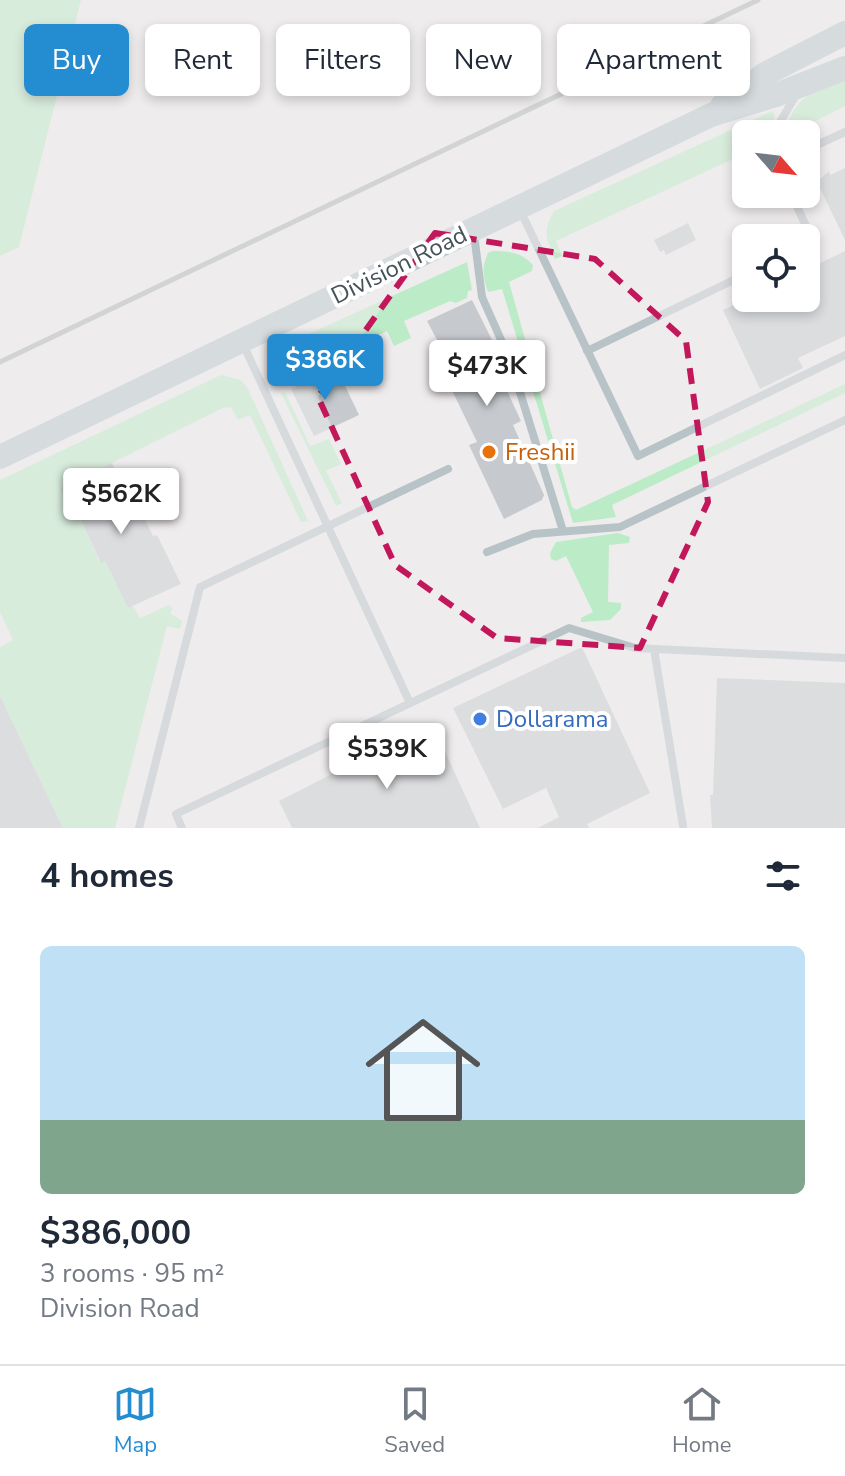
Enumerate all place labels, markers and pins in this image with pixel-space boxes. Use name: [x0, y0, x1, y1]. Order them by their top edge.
pin: $386K: [269, 334, 381, 402]
pin: $473K: [431, 340, 543, 408]
place label: Freshii: [505, 436, 575, 468]
marker: Freshii: [480, 443, 498, 461]
pin: $562K: [65, 468, 177, 536]
place label: Dollarama: [496, 703, 609, 735]
marker: Dollarama: [471, 710, 489, 728]
pin: $539K: [331, 723, 443, 791]

